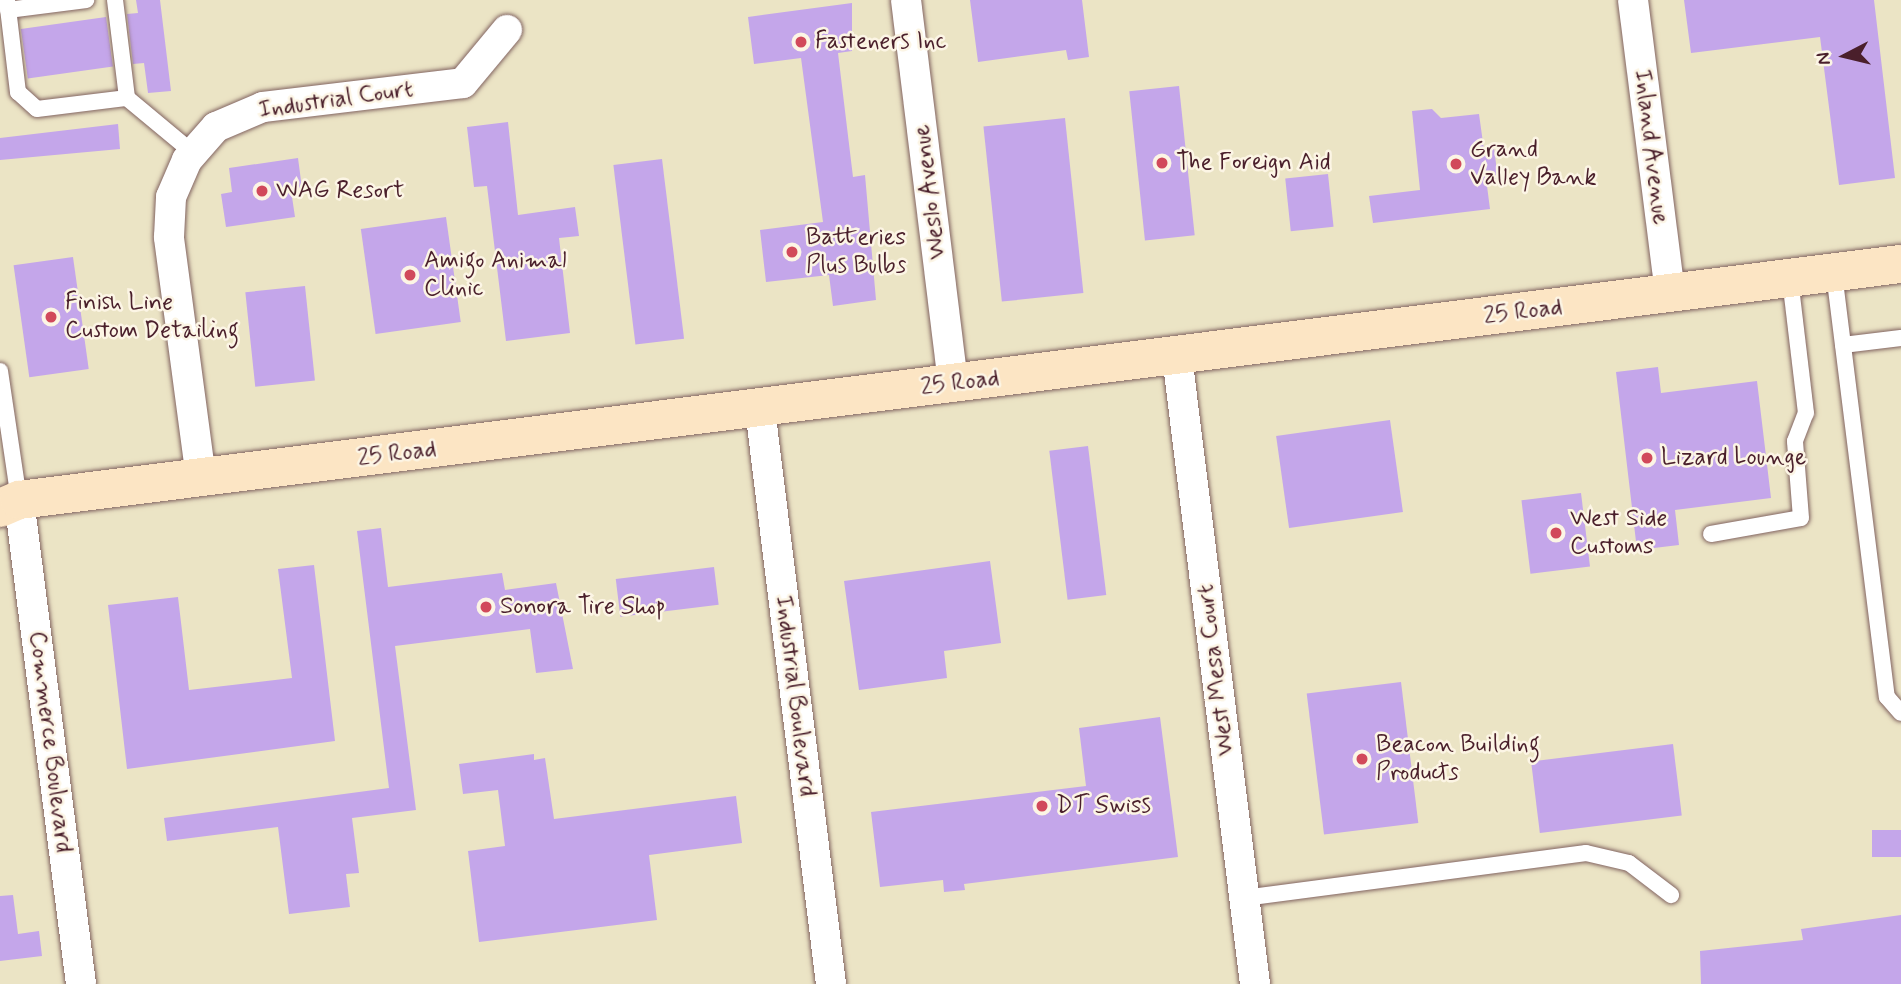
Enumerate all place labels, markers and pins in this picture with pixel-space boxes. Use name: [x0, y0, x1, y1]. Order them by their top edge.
place label: Fasteners Inc: [815, 28, 952, 56]
marker: Fasteners Inc: [793, 34, 809, 50]
place label: Grand Valley Bank: [1470, 136, 1590, 192]
place label: The Foreign Aid: [1176, 149, 1331, 177]
marker: The Foreign Aid: [1154, 155, 1170, 171]
marker: Grand Valley Bank: [1448, 156, 1464, 172]
place label: WAG Resort: [276, 177, 407, 205]
marker: WAG Resort: [254, 183, 270, 199]
place label: Batteries Plus Bulbs: [806, 224, 909, 280]
marker: Batteries Plus Bulbs: [784, 244, 800, 260]
place label: Amigo Animal Clinic: [424, 247, 567, 303]
marker: Amigo Animal Clinic: [402, 267, 418, 283]
place label: Finish Line Custom Detailing: [65, 289, 234, 345]
marker: Finish Line Custom Detailing: [43, 309, 59, 325]
place label: Lizard Lounge: [1661, 444, 1804, 472]
marker: Lizard Lounge: [1639, 450, 1655, 466]
place label: West Side Customs: [1570, 505, 1667, 561]
marker: West Side Customs: [1548, 525, 1564, 541]
place label: Sonora Tire Shop: [500, 593, 665, 621]
marker: Sonora Tire Shop: [478, 599, 494, 615]
place label: Beacon Building Products: [1376, 731, 1540, 787]
marker: Beacon Building Products: [1354, 751, 1370, 767]
place label: DT Swiss: [1056, 792, 1150, 820]
marker: DT Swiss: [1034, 798, 1050, 814]

